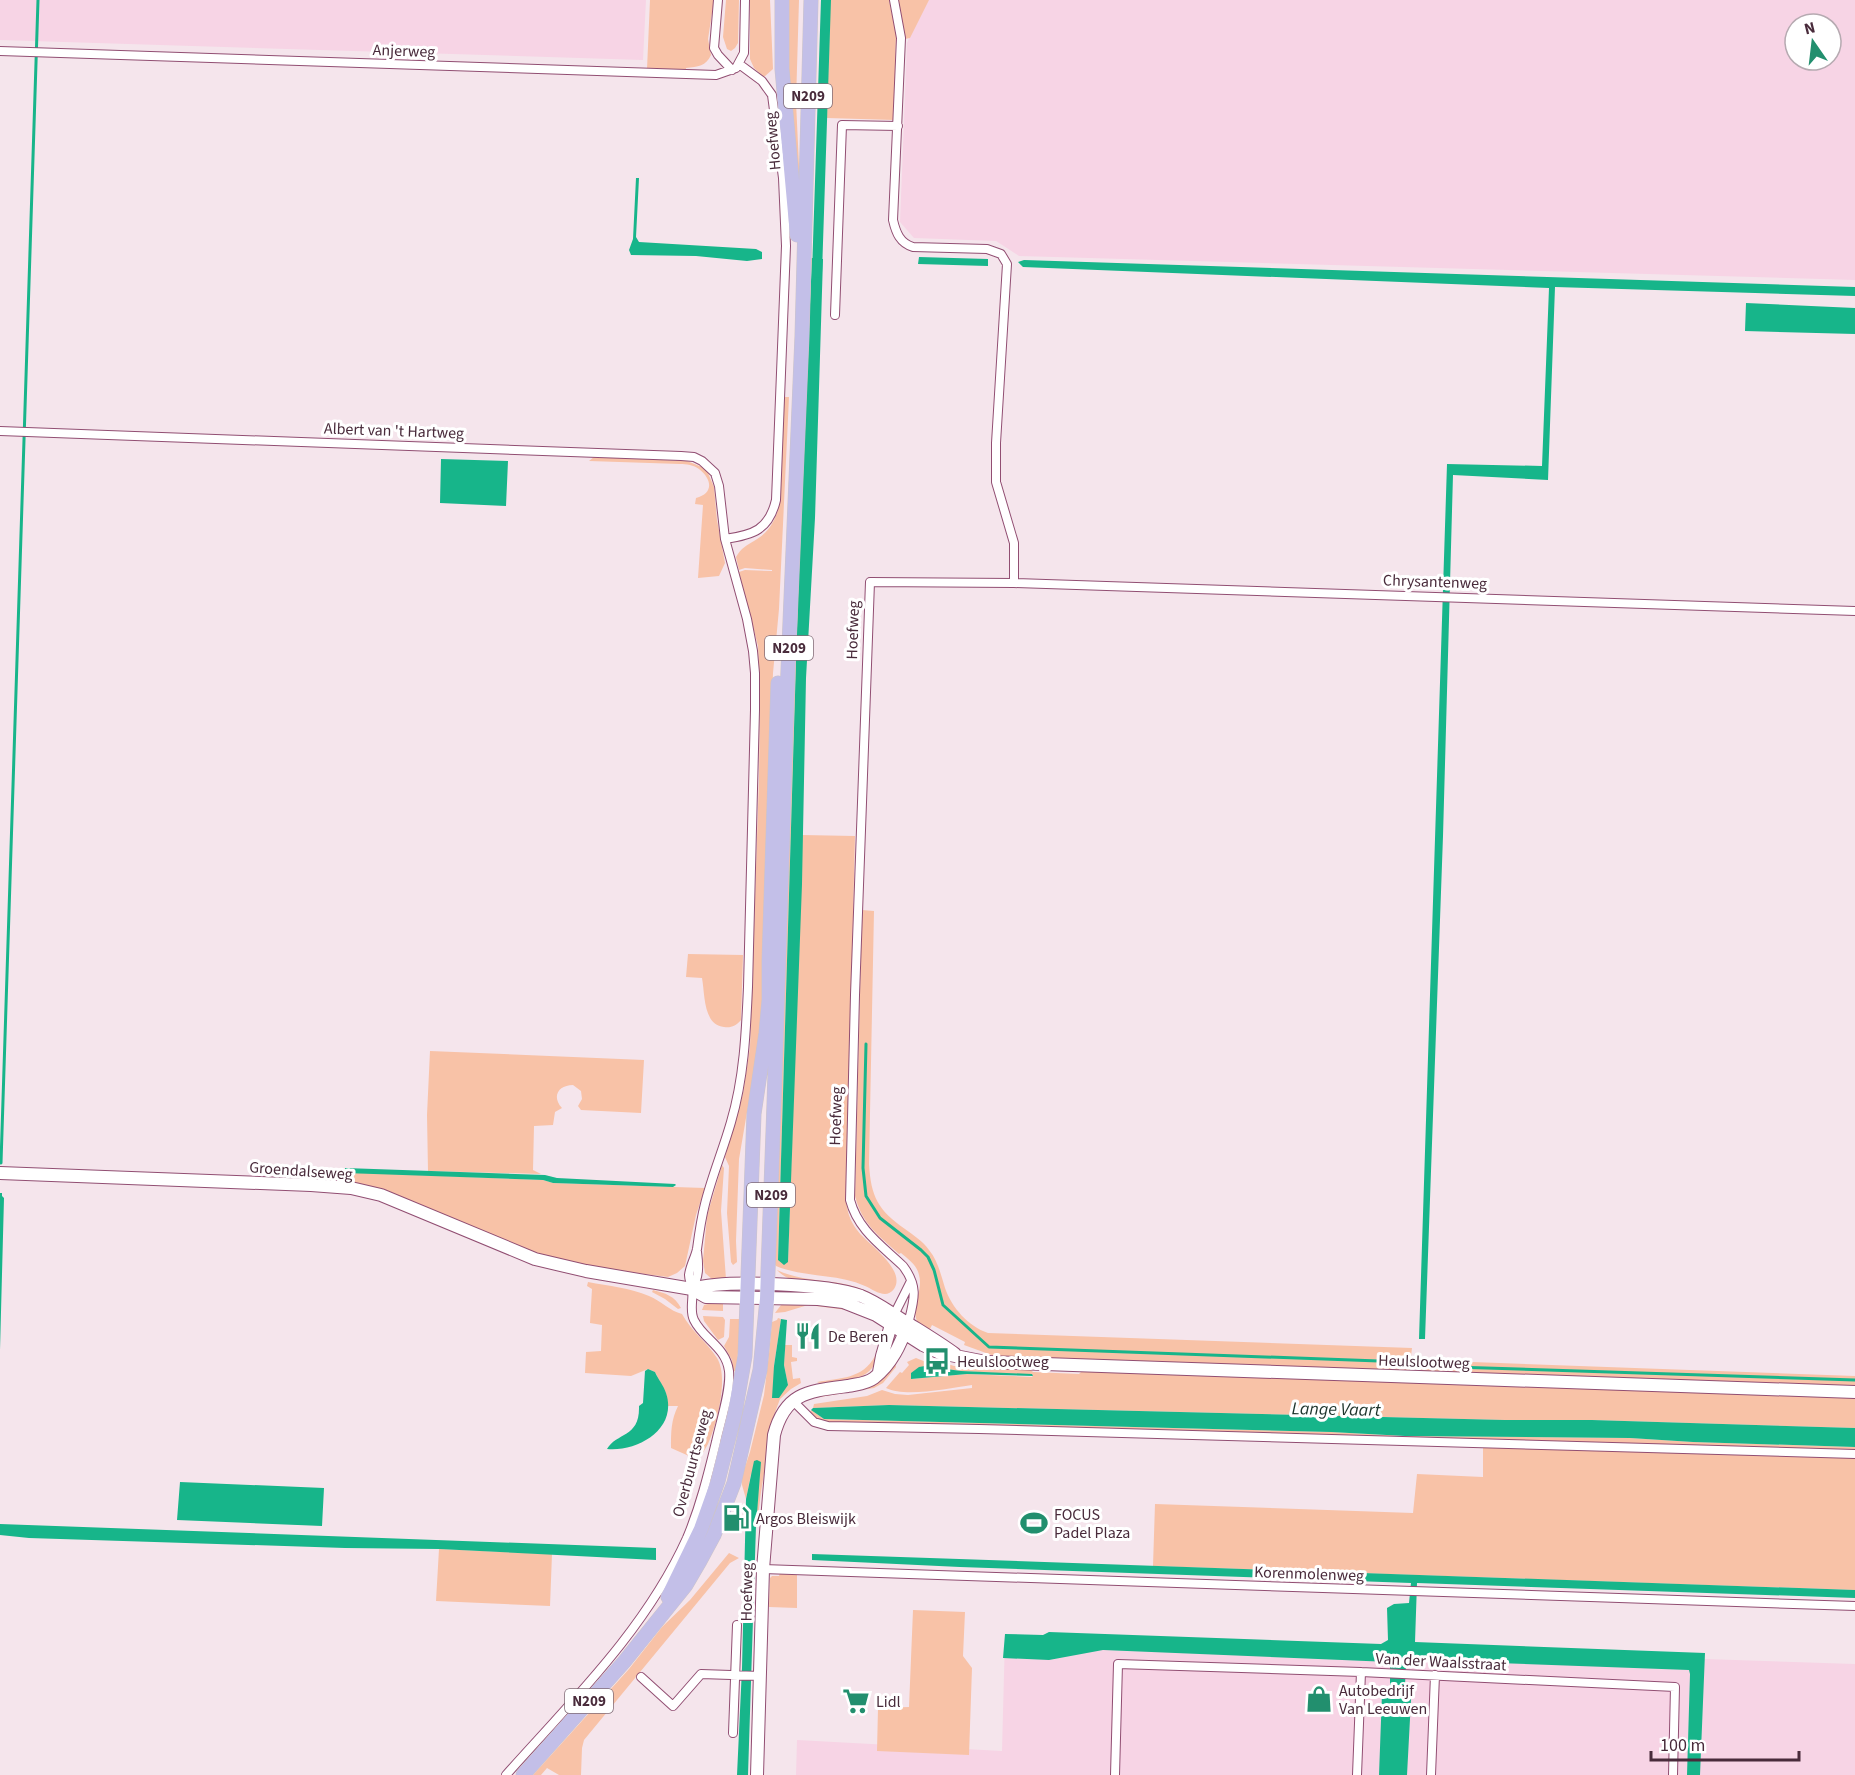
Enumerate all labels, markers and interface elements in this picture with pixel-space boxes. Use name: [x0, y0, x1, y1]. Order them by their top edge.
north arrow: [1783, 12, 1843, 72]
text: N: [1802, 16, 1817, 40]
street label: Anjerweg: [372, 39, 436, 63]
road number: N209: [784, 84, 832, 108]
street label: Hoefweg: [759, 111, 787, 171]
street label: Albert van 't Hartweg: [324, 418, 464, 444]
street label: Chrysantenweg: [1383, 569, 1487, 595]
street label: Hoefweg: [841, 600, 865, 660]
road number: N209: [765, 636, 813, 660]
street label: Hoefweg: [824, 1086, 848, 1146]
street label: Groendalseweg: [248, 1156, 353, 1186]
road number: N209: [747, 1183, 795, 1207]
restaurant icon: De Beren: [793, 1321, 823, 1351]
place label: De Beren: [828, 1326, 888, 1348]
bus stop icon: Heulslootweg: [922, 1346, 952, 1376]
street label: Heulslootweg: [1378, 1349, 1470, 1375]
place label: Heulslootweg: [957, 1351, 1049, 1373]
water label: Lange Vaart: [1291, 1396, 1382, 1423]
street label: Overbuurtseweg: [667, 1407, 717, 1520]
fuel station icon: Argos Bleiswijk: [721, 1503, 751, 1533]
place label: FOCUS Padel Plaza: [1054, 1504, 1130, 1544]
place label: Argos Bleiswijk: [756, 1508, 856, 1530]
sports icon: FOCUS Padel Plaza: [1019, 1508, 1049, 1538]
street label: Korenmolenweg: [1254, 1561, 1364, 1587]
street label: Hoefweg: [735, 1562, 759, 1622]
street label: Van der Waalsstraat: [1375, 1648, 1508, 1676]
place label: Autobedrijf Van Leeuwen: [1339, 1680, 1427, 1720]
shop icon: Autobedrijf Van Leeuwen: [1304, 1684, 1334, 1714]
supermarket icon: Lidl: [841, 1686, 871, 1716]
road number: N209: [565, 1689, 613, 1713]
place label: Lidl: [876, 1691, 901, 1713]
scale bar: [1651, 1724, 1800, 1762]
text: 100 m: [1660, 1733, 1705, 1758]

